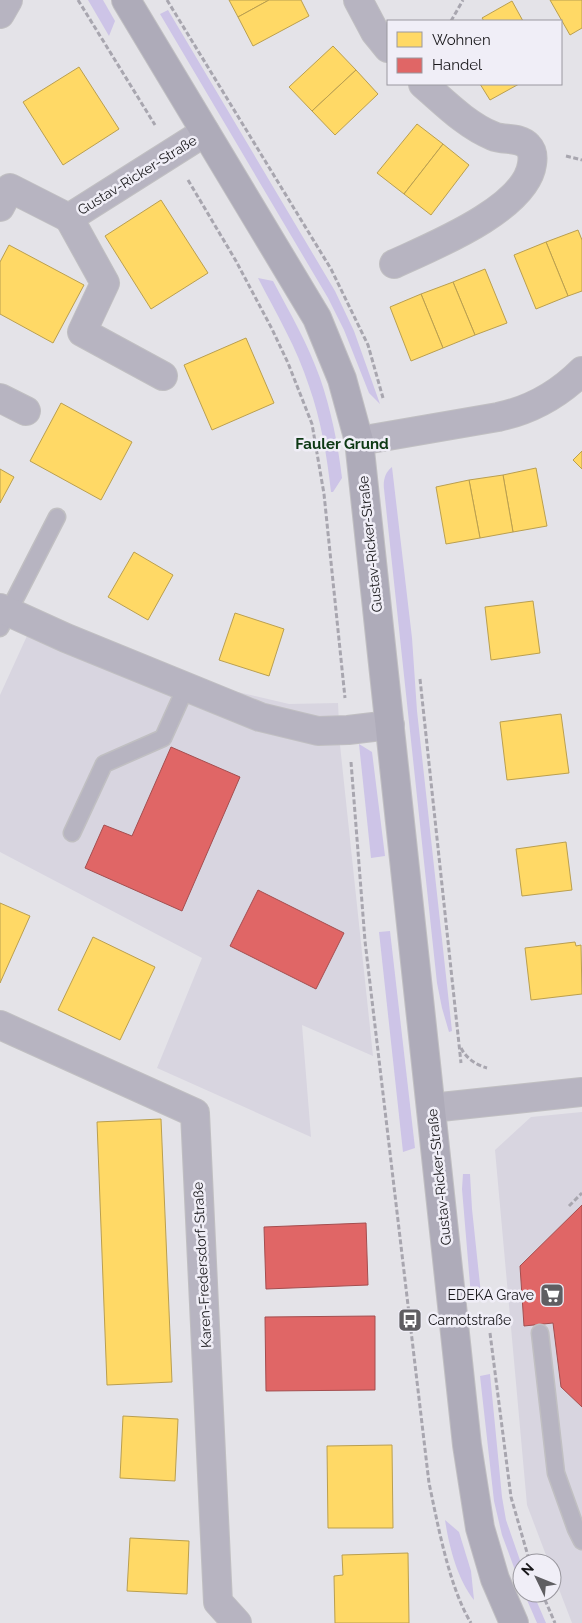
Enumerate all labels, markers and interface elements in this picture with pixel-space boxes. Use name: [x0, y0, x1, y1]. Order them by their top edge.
legend: [387, 20, 562, 85]
text: Wohnen: [432, 31, 491, 49]
text: Handel: [432, 56, 483, 74]
street label: Gustav-Ricker-Straße: [75, 132, 199, 218]
district label: Fauler Grund: [295, 435, 389, 453]
street label: Gustav-Ricker-Straße: [355, 475, 385, 613]
street label: Gustav-Ricker-Straße: [424, 1108, 454, 1246]
street label: Karen-Fredersdorf-Straße: [190, 1181, 214, 1349]
supermarket icon: EDEKA Grave: [539, 1282, 565, 1308]
place label: EDEKA Grave: [448, 1287, 534, 1303]
bus stop icon: Carnotstraße: [397, 1307, 423, 1333]
place label: Carnotstraße: [428, 1312, 511, 1328]
north arrow: [512, 1553, 562, 1603]
text: N: [518, 1560, 537, 1578]

